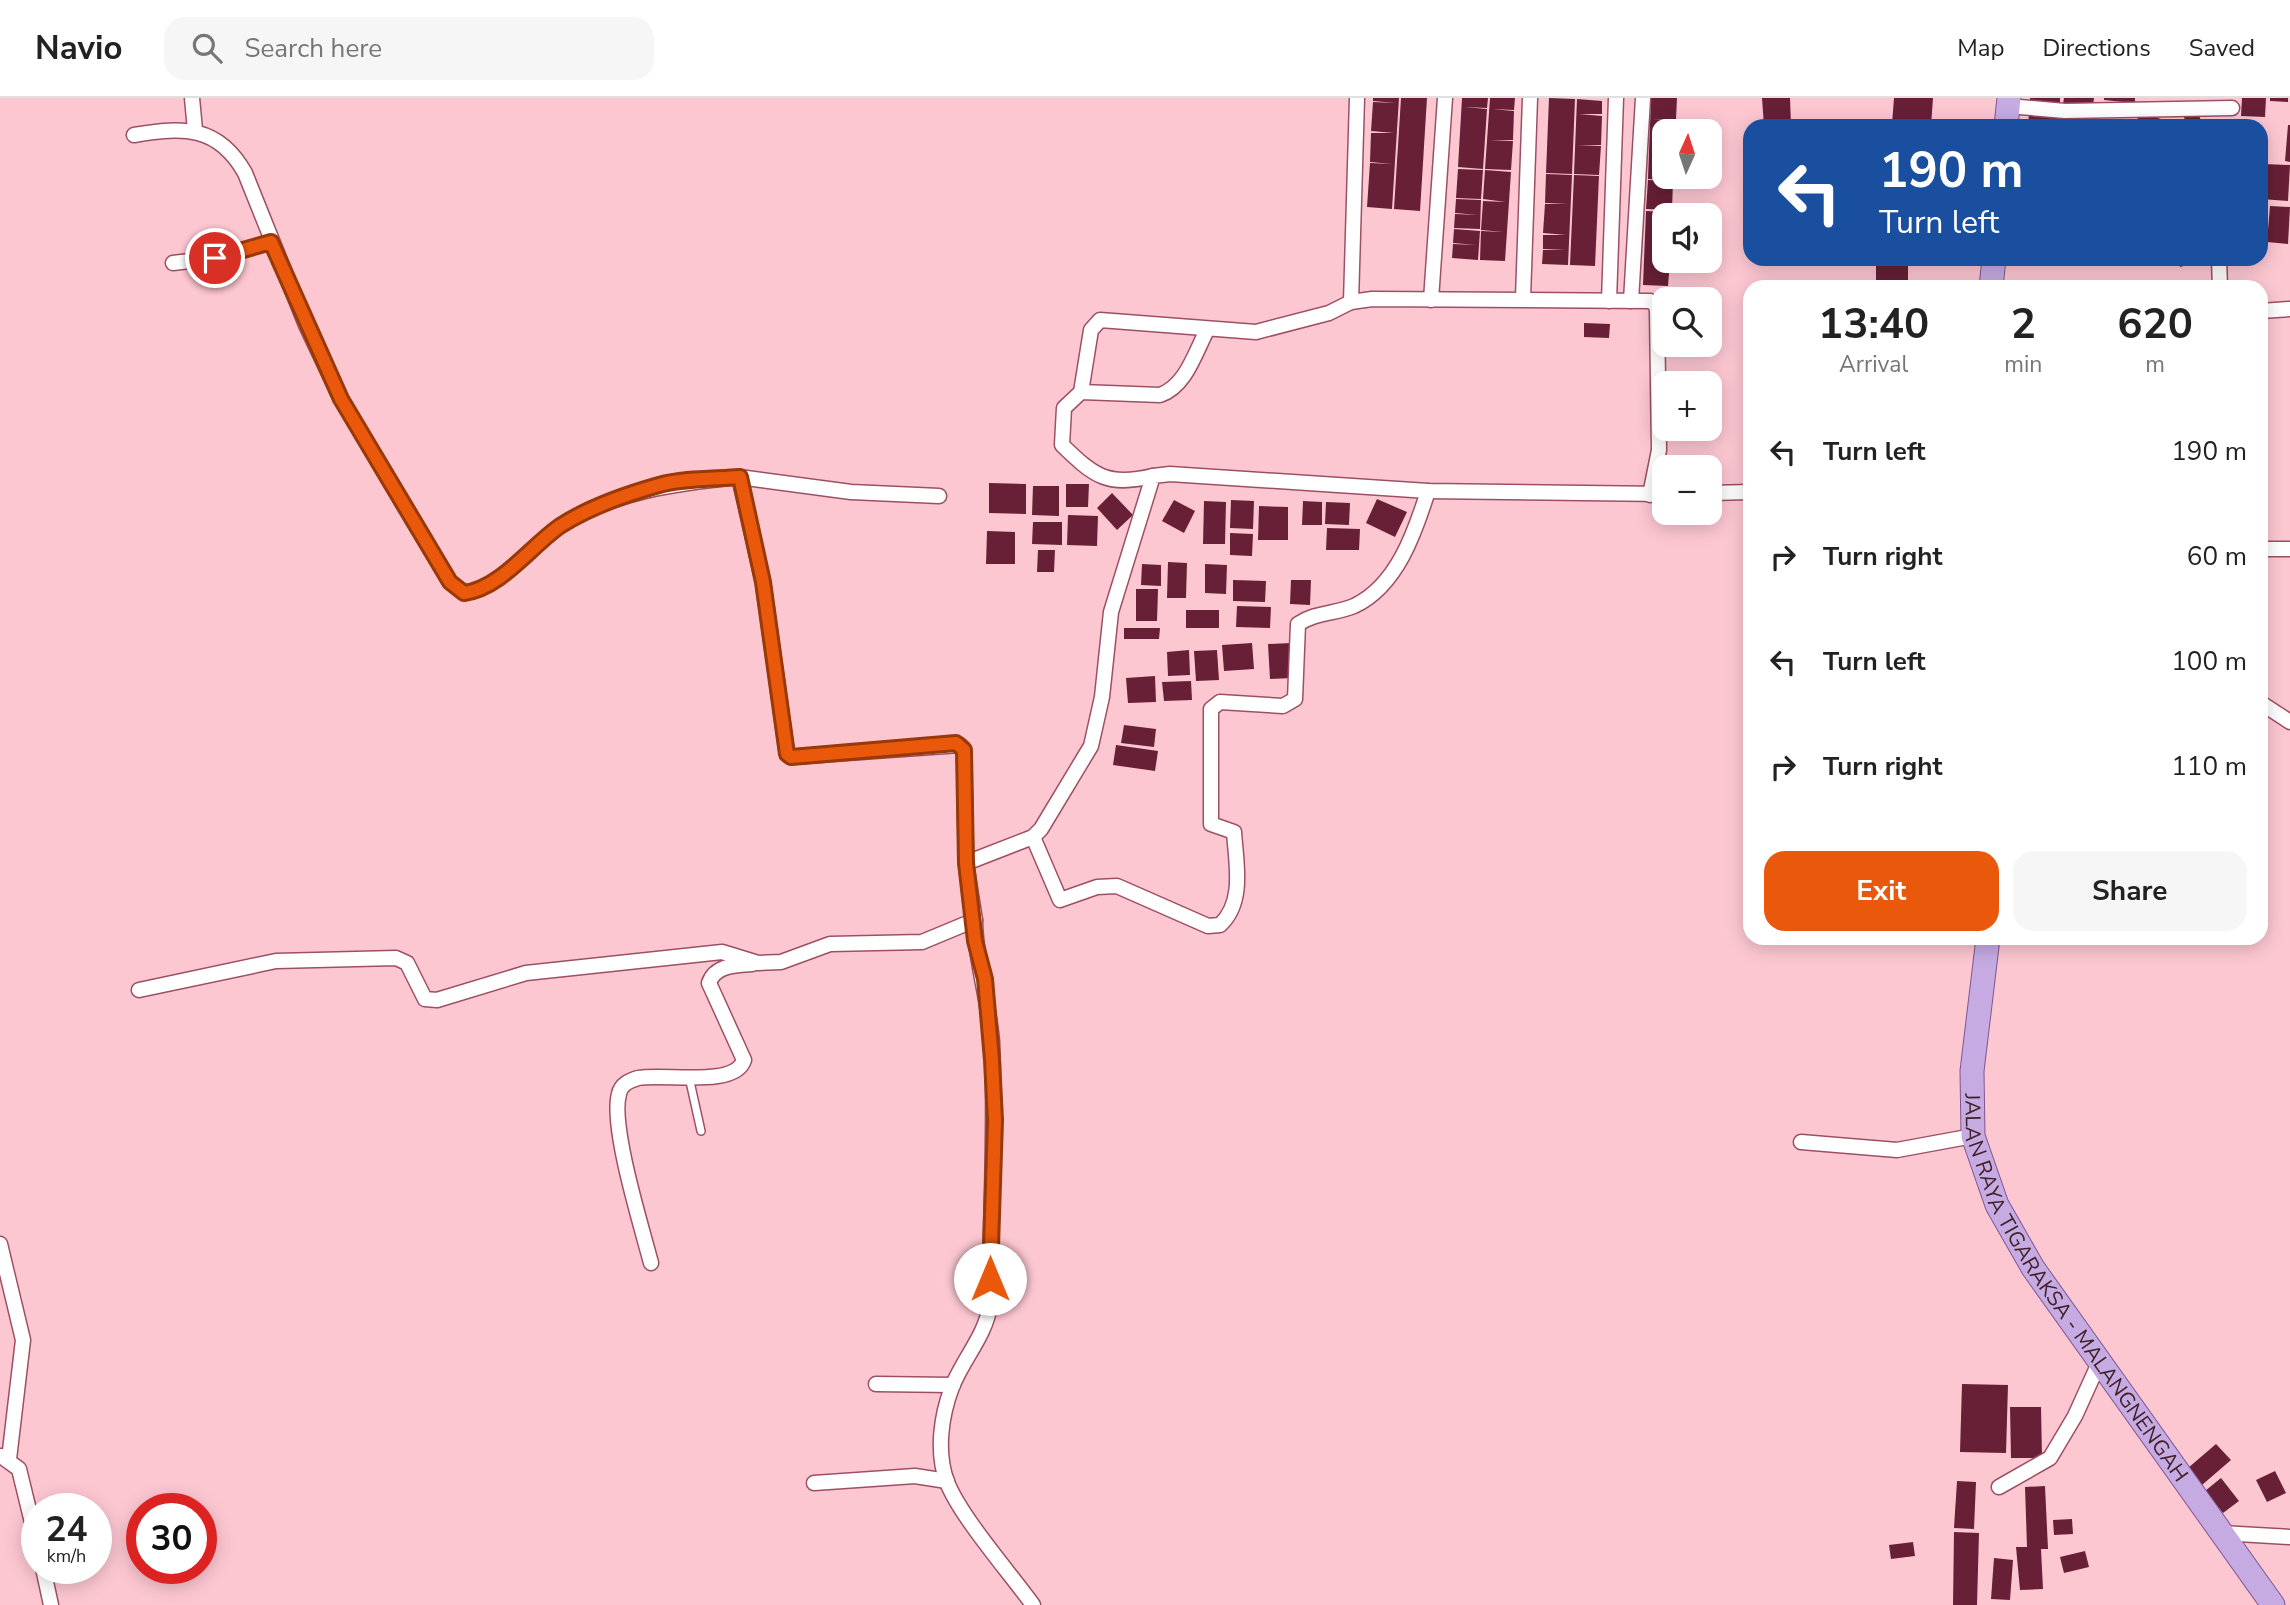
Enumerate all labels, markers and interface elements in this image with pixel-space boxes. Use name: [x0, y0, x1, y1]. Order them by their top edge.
search box: [164, 17, 654, 80]
text: Navio: [35, 26, 122, 71]
icon: search: [188, 29, 226, 67]
text: Search here: [244, 31, 382, 66]
text: Map: [1957, 32, 2004, 64]
text: Directions: [2042, 32, 2151, 64]
text: Saved: [2189, 32, 2255, 64]
north arrow: [1652, 119, 1722, 189]
map controls: [1652, 119, 1722, 525]
text: 190 m: [1879, 137, 2023, 204]
icon: left: [1764, 147, 1855, 238]
text: Turn left: [1879, 201, 1999, 244]
button: sound: [1652, 203, 1722, 273]
pin: [185, 228, 245, 288]
icon: arrive: [196, 239, 234, 277]
button: search: [1652, 287, 1722, 357]
text: 13:40: [1818, 296, 1929, 353]
text: 2: [2011, 296, 2036, 353]
text: 620: [2117, 296, 2193, 353]
text: Arrival: [1839, 349, 1908, 380]
text: min: [2004, 349, 2042, 380]
text: m: [2145, 349, 2165, 380]
button: +: [1652, 371, 1722, 441]
icon: left: [1764, 433, 1802, 471]
text: Turn left: [1823, 434, 1926, 469]
text: 190 m: [2171, 434, 2247, 469]
button: −: [1652, 455, 1722, 525]
icon: right: [1764, 538, 1802, 576]
text: Turn right: [1823, 539, 1942, 574]
text: 60 m: [2187, 539, 2247, 574]
icon: left: [1764, 643, 1802, 681]
text: Turn left: [1823, 644, 1926, 679]
text: 100 m: [2171, 644, 2247, 679]
icon: right: [1764, 748, 1802, 786]
text: Turn right: [1823, 749, 1942, 784]
text: 110 m: [2171, 749, 2247, 784]
button: Exit: [1764, 851, 1999, 931]
button: Share: [2013, 851, 2247, 931]
street label: JALAN RAYA TIGARAKSA - MALANGNENGAH: [1958, 1092, 2195, 1487]
position arrow: [953, 1242, 1027, 1316]
speed limit sign: 30: [126, 1493, 217, 1584]
text: 24: [45, 1506, 88, 1553]
text: km/h: [47, 1544, 86, 1568]

